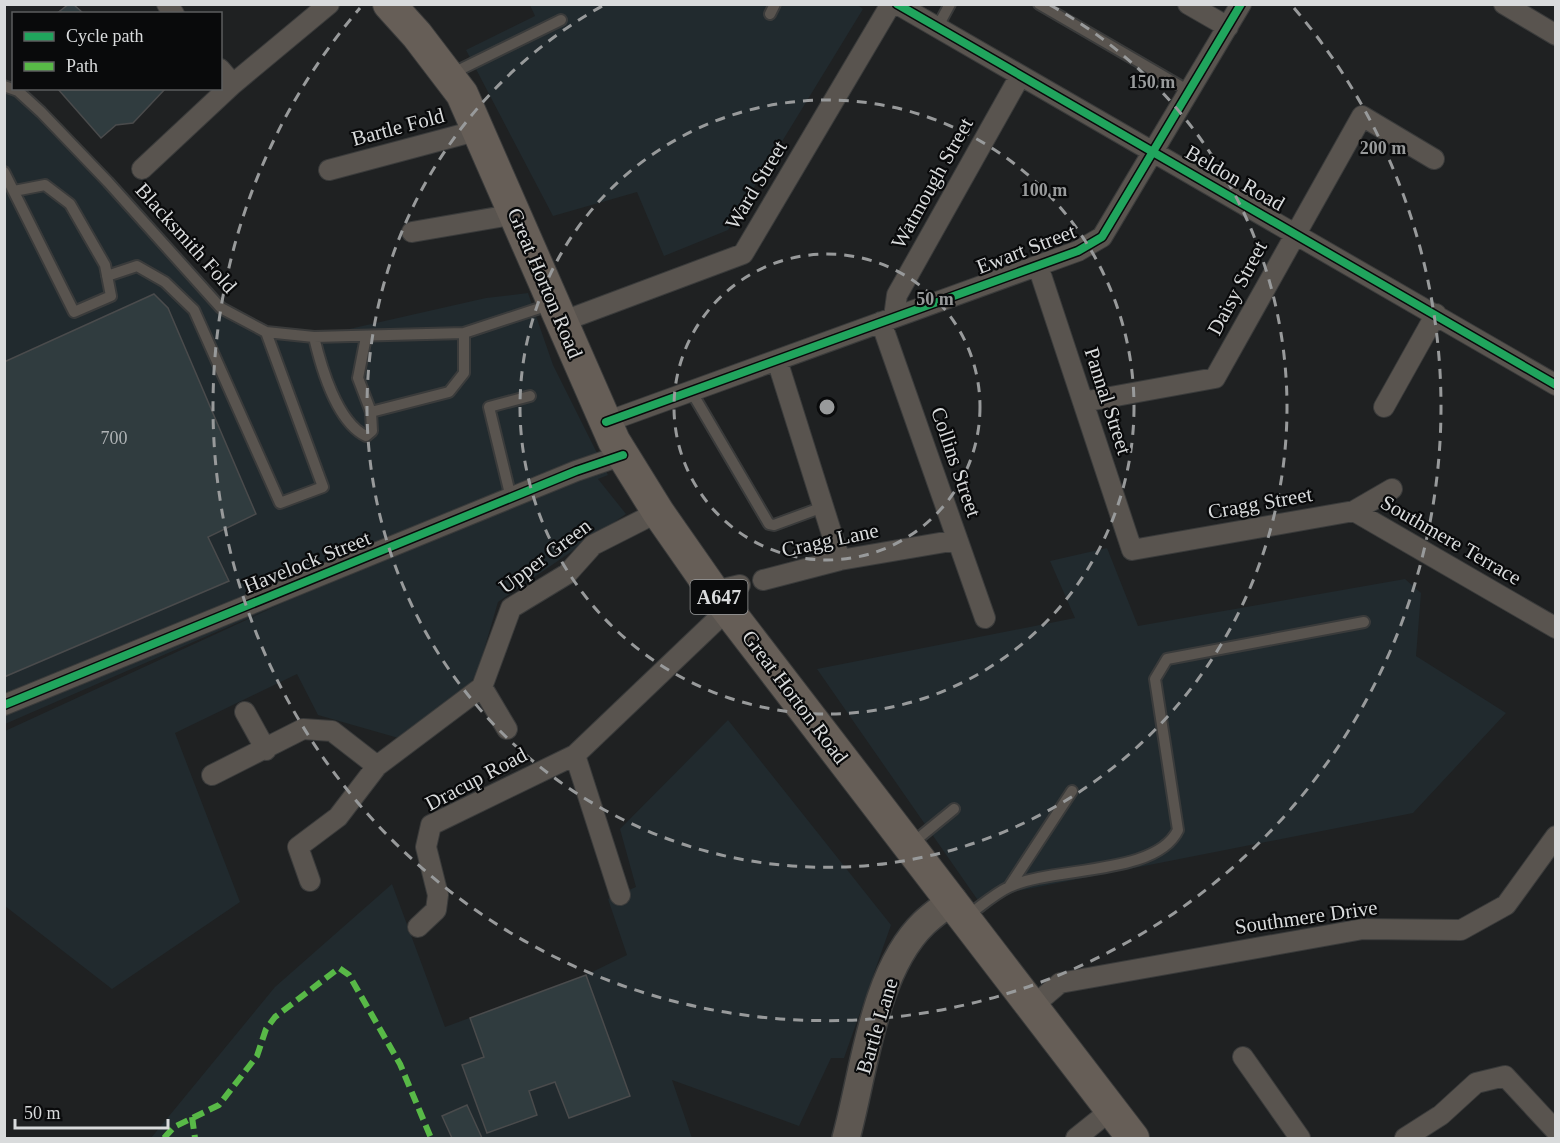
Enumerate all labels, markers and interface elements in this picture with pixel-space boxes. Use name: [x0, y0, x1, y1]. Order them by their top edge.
legend: [12, 12, 222, 90]
text: Cycle path: [66, 26, 143, 46]
text: Path: [66, 56, 98, 76]
text: 150 m: [1129, 72, 1175, 92]
street label: Bartle Fold: [349, 103, 448, 151]
street label: Watmough Street: [886, 113, 978, 253]
street label: Ward Street: [720, 136, 792, 234]
text: 200 m: [1360, 138, 1406, 158]
street label: Beldon Road: [1181, 140, 1289, 216]
street label: Blacksmith Fold: [130, 178, 242, 298]
text: 100 m: [1021, 180, 1067, 200]
street label: Great Horton Road: [503, 204, 588, 362]
street label: Ewart Street: [973, 219, 1079, 279]
street label: Daisy Street: [1202, 237, 1272, 339]
text: 50 m: [916, 289, 954, 309]
street label: Pannal Street: [1079, 344, 1137, 458]
centre of rings: [817, 397, 837, 417]
street label: Collins Street: [926, 404, 986, 520]
house number: 700: [101, 428, 128, 448]
street label: Cragg Street: [1206, 482, 1314, 524]
street label: Southmere Terrace: [1376, 490, 1526, 590]
street label: Upper Green: [494, 513, 596, 598]
street label: Cragg Lane: [779, 518, 881, 562]
street label: Havelock Street: [240, 526, 374, 598]
road number: A647: [690, 580, 748, 614]
street label: Great Horton Road: [737, 626, 853, 769]
street label: Dracup Road: [421, 742, 531, 816]
street label: Southmere Drive: [1233, 895, 1379, 939]
street label: Bartle Lane: [851, 975, 903, 1077]
scale bar: [15, 1092, 168, 1130]
text: 50 m: [24, 1103, 61, 1123]

